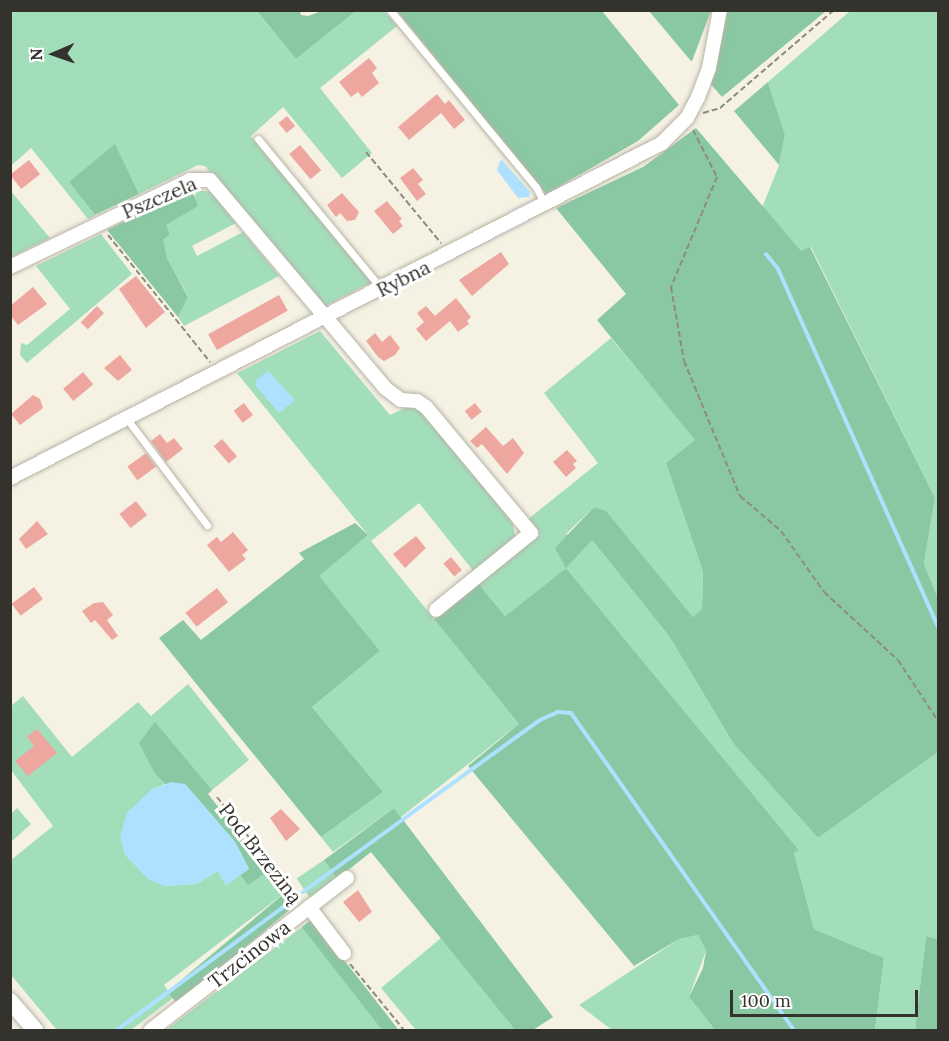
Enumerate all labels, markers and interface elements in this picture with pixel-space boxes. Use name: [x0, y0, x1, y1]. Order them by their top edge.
north arrow: [24, 24, 84, 84]
text: N: [26, 48, 46, 61]
street label: Pszczela: [118, 171, 200, 223]
street label: Rybna: [372, 254, 434, 302]
street label: Pod Brzeziną: [214, 798, 308, 908]
street label: Trzcinowa: [203, 915, 295, 993]
scale bar: [733, 978, 920, 1016]
text: 100 m: [741, 989, 791, 1012]

